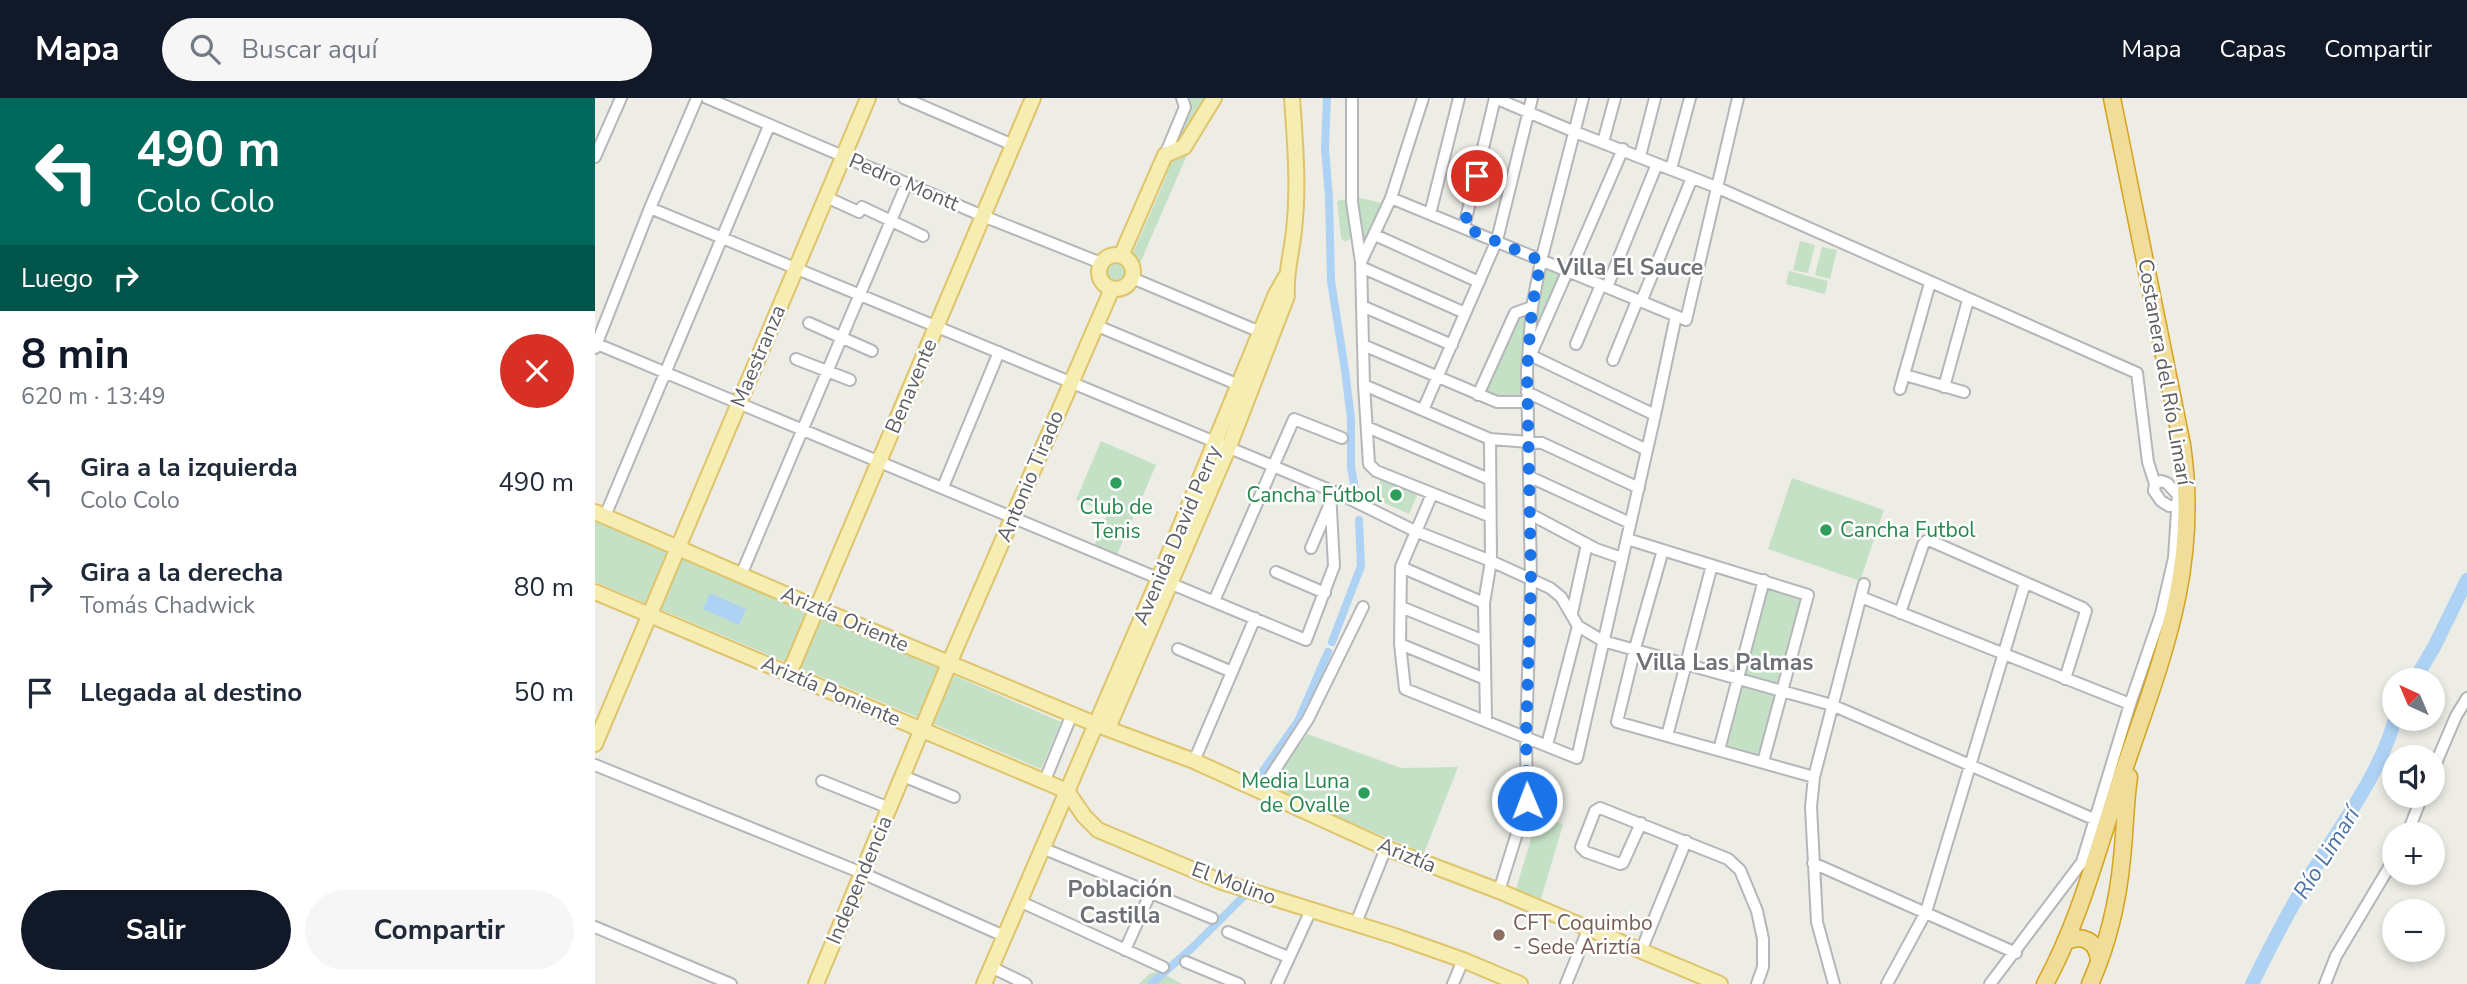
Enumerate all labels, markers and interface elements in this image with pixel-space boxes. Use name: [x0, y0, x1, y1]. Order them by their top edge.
search box: [162, 18, 652, 81]
text: Mapa: [35, 27, 120, 72]
icon: search: [186, 30, 224, 68]
text: Buscar aquí: [242, 32, 377, 67]
text: Mapa: [2122, 33, 2182, 65]
text: Capas: [2220, 33, 2286, 65]
text: Compartir: [2324, 33, 2432, 65]
text: 490 m: [136, 116, 280, 183]
icon: left: [21, 126, 112, 217]
street label: Pedro Montt: [845, 146, 964, 218]
pin: [1447, 146, 1507, 206]
icon: arrive: [1458, 157, 1496, 195]
text: Colo Colo: [136, 180, 275, 223]
district label: Villa El Sauce: [1556, 252, 1703, 283]
street label: Costanera del Río Limarí: [2131, 257, 2199, 488]
icon: right: [107, 259, 145, 297]
text: Luego: [21, 261, 93, 296]
street label: Maestranza: [724, 300, 792, 412]
text: 8 min: [21, 326, 130, 383]
button: close: [500, 334, 574, 408]
street label: Benavente: [878, 334, 944, 438]
text: 620 m · 13:49: [21, 381, 166, 412]
street label: Antonio Tirado: [990, 406, 1070, 546]
street label: Avenida David Perry: [1126, 441, 1228, 629]
text: Gira a la izquierda: [80, 450, 298, 485]
icon: left: [21, 464, 59, 502]
text: 490 m: [498, 465, 574, 500]
marker: Club de Tenis: [1108, 475, 1124, 491]
place label: Cancha Fútbol: [1246, 481, 1383, 509]
text: Colo Colo: [80, 485, 180, 516]
marker: Cancha Fútbol: [1388, 487, 1404, 503]
place label: Club de Tenis: [1079, 493, 1153, 545]
place label: Cancha Futbol: [1840, 516, 1976, 544]
marker: Cancha Futbol: [1818, 522, 1834, 538]
text: Gira a la derecha: [80, 555, 283, 590]
icon: right: [21, 569, 59, 607]
text: 80 m: [514, 570, 574, 605]
street label: Ariztía Oriente: [777, 580, 913, 658]
text: Tomás Chadwick: [80, 590, 255, 621]
district label: Villa Las Palmas: [1635, 647, 1814, 678]
street label: Ariztía Poniente: [757, 649, 905, 733]
north arrow: [2382, 668, 2445, 732]
map controls: [2382, 668, 2445, 962]
icon: arrive: [21, 674, 59, 712]
text: Llegada al destino: [80, 675, 302, 710]
text: 50 m: [514, 675, 574, 710]
button: sound: [2382, 745, 2445, 808]
position arrow: [1490, 764, 1564, 838]
place label: Media Luna de Ovalle: [1241, 767, 1350, 819]
marker: Media Luna de Ovalle: [1356, 785, 1372, 801]
water label: Río Limarí: [2286, 798, 2369, 905]
street label: Independencia: [819, 811, 899, 949]
button: +: [2382, 822, 2445, 885]
street label: Ariztía: [1374, 831, 1440, 879]
street label: El Molino: [1188, 855, 1280, 911]
district label: Población Castilla: [1068, 874, 1172, 931]
button: Salir: [21, 890, 291, 970]
button: Compartir: [305, 890, 574, 970]
button: −: [2382, 899, 2445, 962]
place label: CFT Coquimbo - Sede Ariztía: [1513, 909, 1653, 961]
marker: CFT Coquimbo - Sede Ariztía: [1491, 927, 1507, 943]

